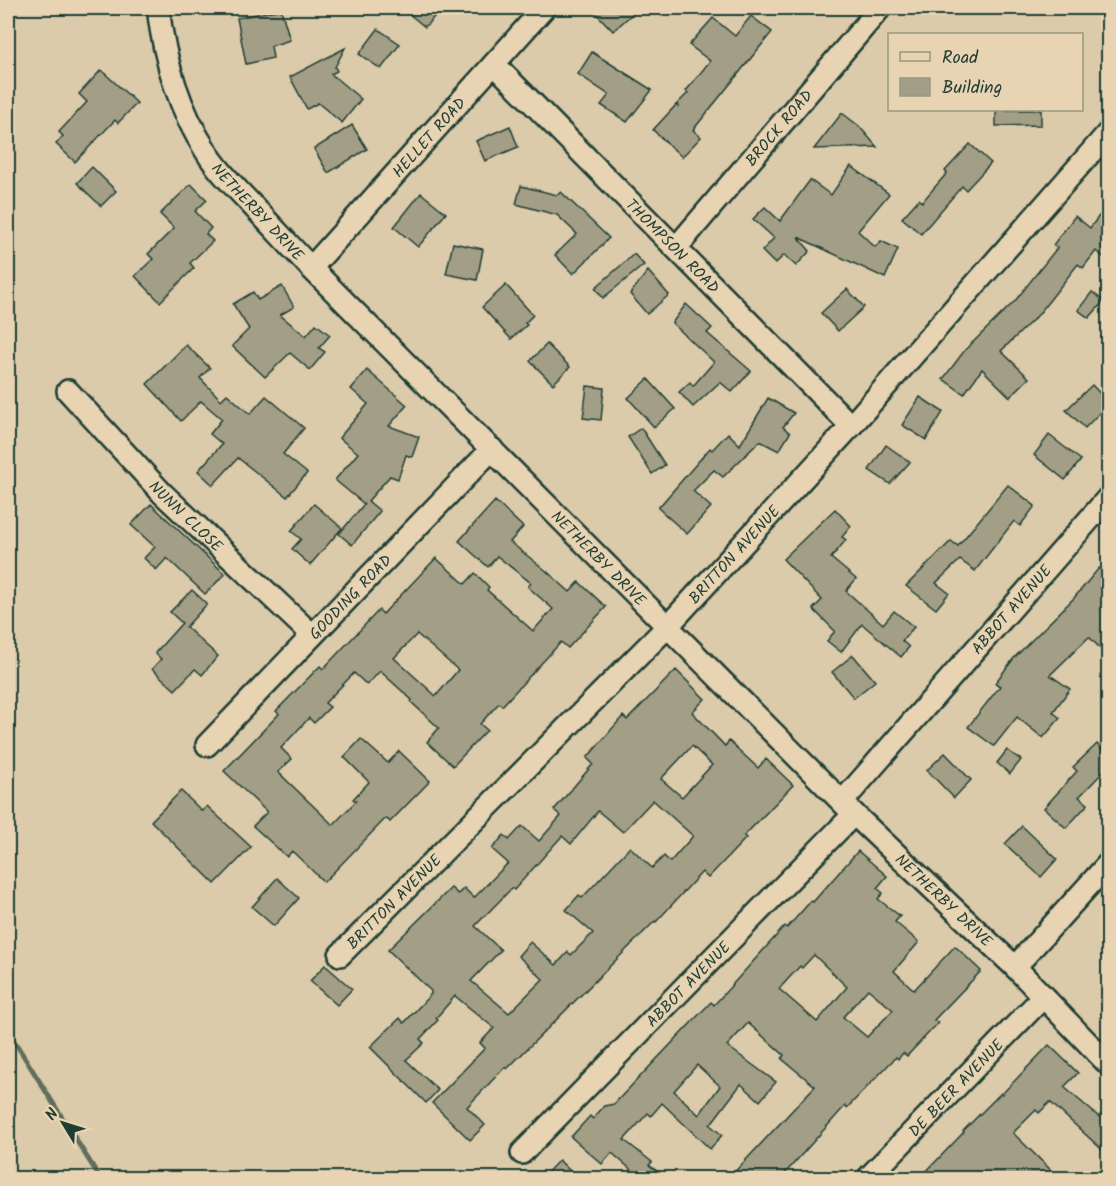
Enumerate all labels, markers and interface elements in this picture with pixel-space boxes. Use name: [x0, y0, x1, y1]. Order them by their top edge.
legend: [888, 33, 1083, 111]
text: Road: [942, 44, 979, 73]
text: Building: [942, 74, 1002, 103]
street label: BROCK ROAD: [739, 85, 819, 173]
street label: HELLET ROAD: [386, 92, 473, 184]
street label: NETHERBY DRIVE: [204, 158, 310, 268]
street label: THOMPSON ROAD: [619, 193, 725, 300]
street label: NUNN CLOSE: [142, 475, 229, 559]
street label: BRITTON AVENUE: [683, 500, 787, 610]
street label: NETHERBY DRIVE: [545, 505, 652, 613]
street label: GOODING ROAD: [303, 549, 398, 646]
street label: ABBOT AVENUE: [966, 559, 1059, 661]
street label: BRITTON AVENUE: [341, 848, 449, 956]
street label: NETHERBY DRIVE: [889, 848, 998, 954]
street label: ABBOT AVENUE: [641, 935, 738, 1034]
street label: DE BEER AVENUE: [903, 1033, 1011, 1143]
north arrow: [33, 1093, 93, 1153]
text: N: [39, 1103, 65, 1126]

